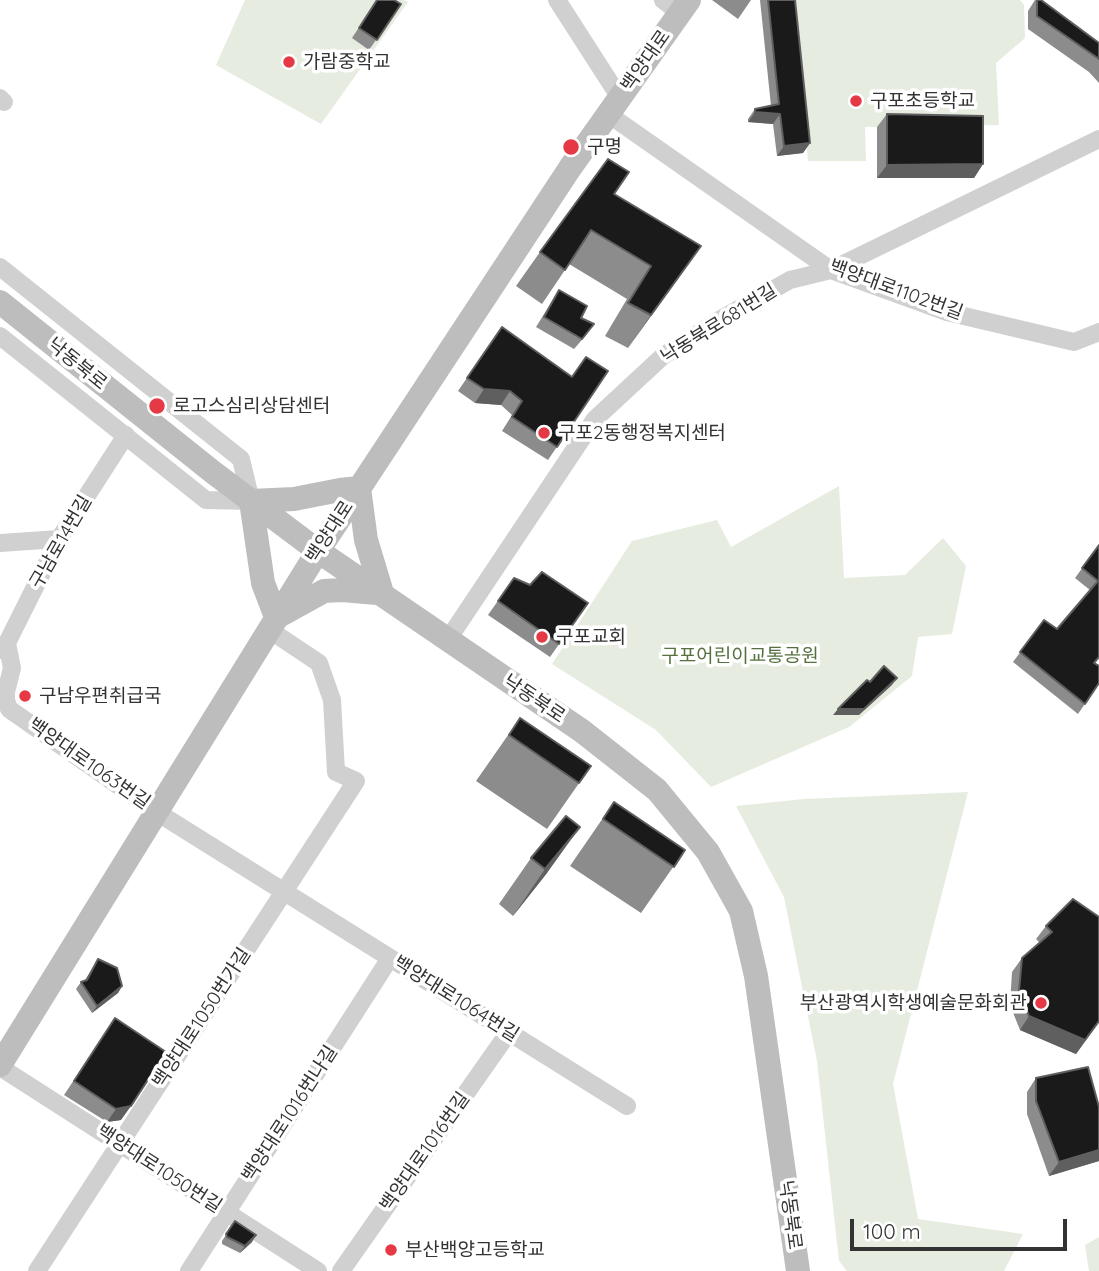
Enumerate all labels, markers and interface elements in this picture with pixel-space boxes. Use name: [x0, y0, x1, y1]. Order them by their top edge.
street label: 백양대로: [617, 26, 675, 96]
place label: 가람중학교: [303, 51, 390, 73]
marker: 가람중학교: [281, 54, 297, 70]
place label: 구포초등학교: [870, 90, 975, 112]
marker: 구포초등학교: [848, 93, 864, 109]
place label: 구명: [587, 136, 622, 158]
marker: 구명: [561, 137, 581, 157]
street label: 백양대로1102번길: [826, 255, 966, 325]
street label: 낙동북로681번길: [657, 279, 781, 369]
street label: 낙동북로: [43, 333, 111, 395]
place label: 로고스심리상담센터: [173, 395, 330, 417]
marker: 로고스심리상담센터: [147, 396, 167, 416]
place label: 구포2동행정복지센터: [558, 422, 726, 444]
marker: 구포2동행정복지센터: [536, 425, 552, 441]
street label: 구남로14번길: [25, 491, 97, 593]
street label: 백양대로: [301, 496, 359, 568]
place label: 구포교회: [556, 626, 626, 648]
marker: 구포교회: [534, 629, 550, 645]
park label: 구포어린이교통공원: [661, 645, 819, 667]
street label: 낙동북로: [499, 670, 569, 728]
place label: 구남우편취급국: [39, 685, 161, 707]
marker: 구남우편취급국: [17, 688, 33, 704]
street label: 백양대로1063번길: [24, 714, 154, 814]
street label: 백양대로1050번가길: [148, 944, 256, 1092]
street label: 백양대로1064번길: [389, 951, 523, 1047]
place label: 부산광역시학생예술문화회관: [800, 992, 1027, 1014]
marker: 부산광역시학생예술문화회관: [1033, 995, 1049, 1011]
street label: 백양대로1016번나길: [237, 1042, 343, 1186]
street label: 백양대로1016번길: [375, 1088, 475, 1216]
street label: 백양대로1050번길: [92, 1120, 226, 1218]
street label: 낙동북로: [774, 1179, 806, 1251]
scale bar: [854, 1204, 1071, 1248]
text: 100 m: [863, 1218, 921, 1244]
place label: 부산백양고등학교: [405, 1239, 545, 1261]
marker: 부산백양고등학교: [383, 1242, 399, 1258]

